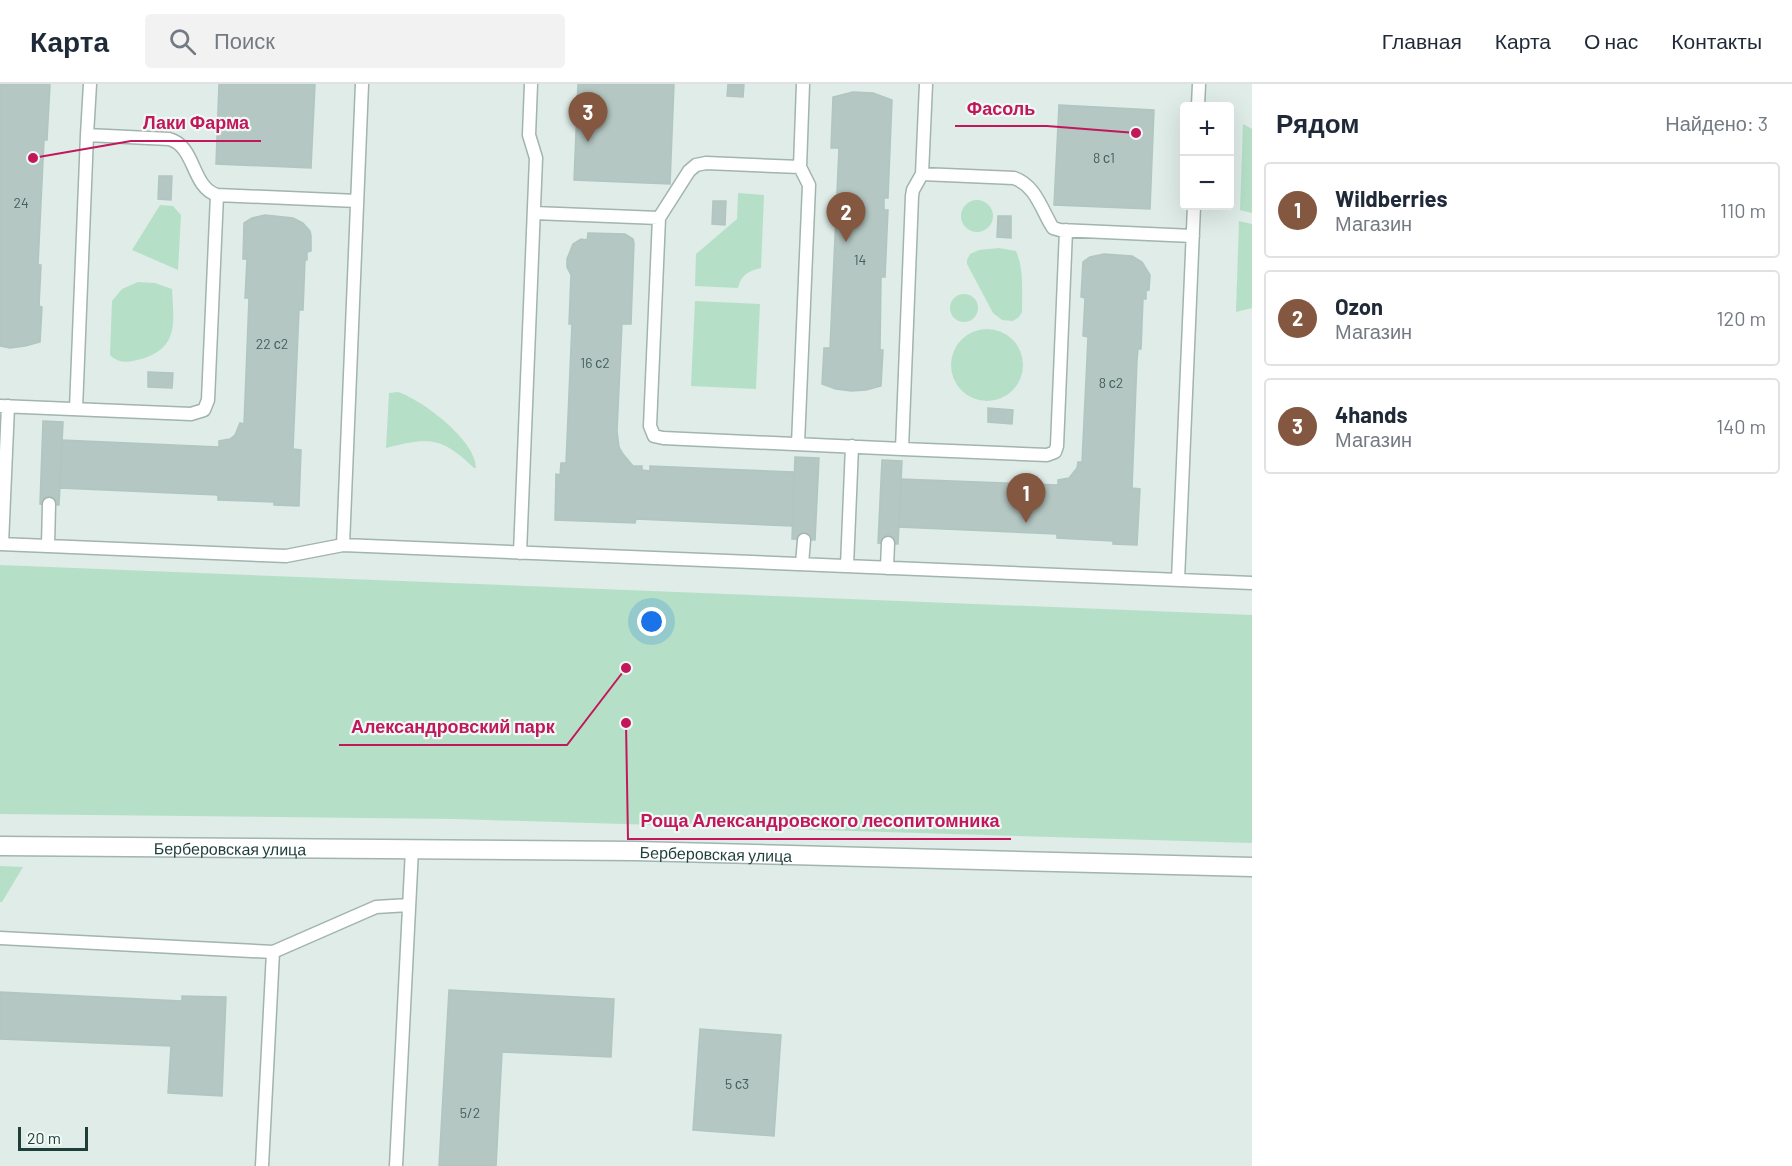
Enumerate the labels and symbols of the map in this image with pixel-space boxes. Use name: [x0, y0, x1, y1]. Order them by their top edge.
callout: Фасоль: [955, 90, 1047, 126]
pin: 3: [568, 92, 608, 142]
text: Фасоль: [967, 97, 1035, 119]
callout: Лаки Фарма: [131, 105, 261, 141]
text: Лаки Фарма: [143, 111, 250, 133]
house number: 8 с1: [1093, 149, 1115, 166]
pin: 2: [826, 192, 866, 242]
house number: 24: [13, 194, 29, 211]
house number: 14: [854, 251, 866, 268]
house number: 22 с2: [256, 335, 288, 352]
house number: 16 с2: [580, 354, 610, 371]
house number: 8 с2: [1099, 374, 1123, 391]
pin: 1: [1006, 474, 1046, 523]
your location: [637, 607, 666, 636]
callout: Александровский парк: [339, 709, 567, 745]
text: Александровский парк: [351, 715, 556, 737]
callout: Роща Александровского лесопитомника: [628, 803, 1011, 839]
text: Роща Александровского лесопитомника: [641, 809, 1000, 831]
street label: Берберовская улица: [154, 838, 306, 858]
street label: Берберовская улица: [639, 842, 793, 865]
house number: 5 с3: [725, 1075, 749, 1092]
house number: 5/2: [460, 1104, 480, 1121]
scale bar: [18, 1124, 88, 1152]

